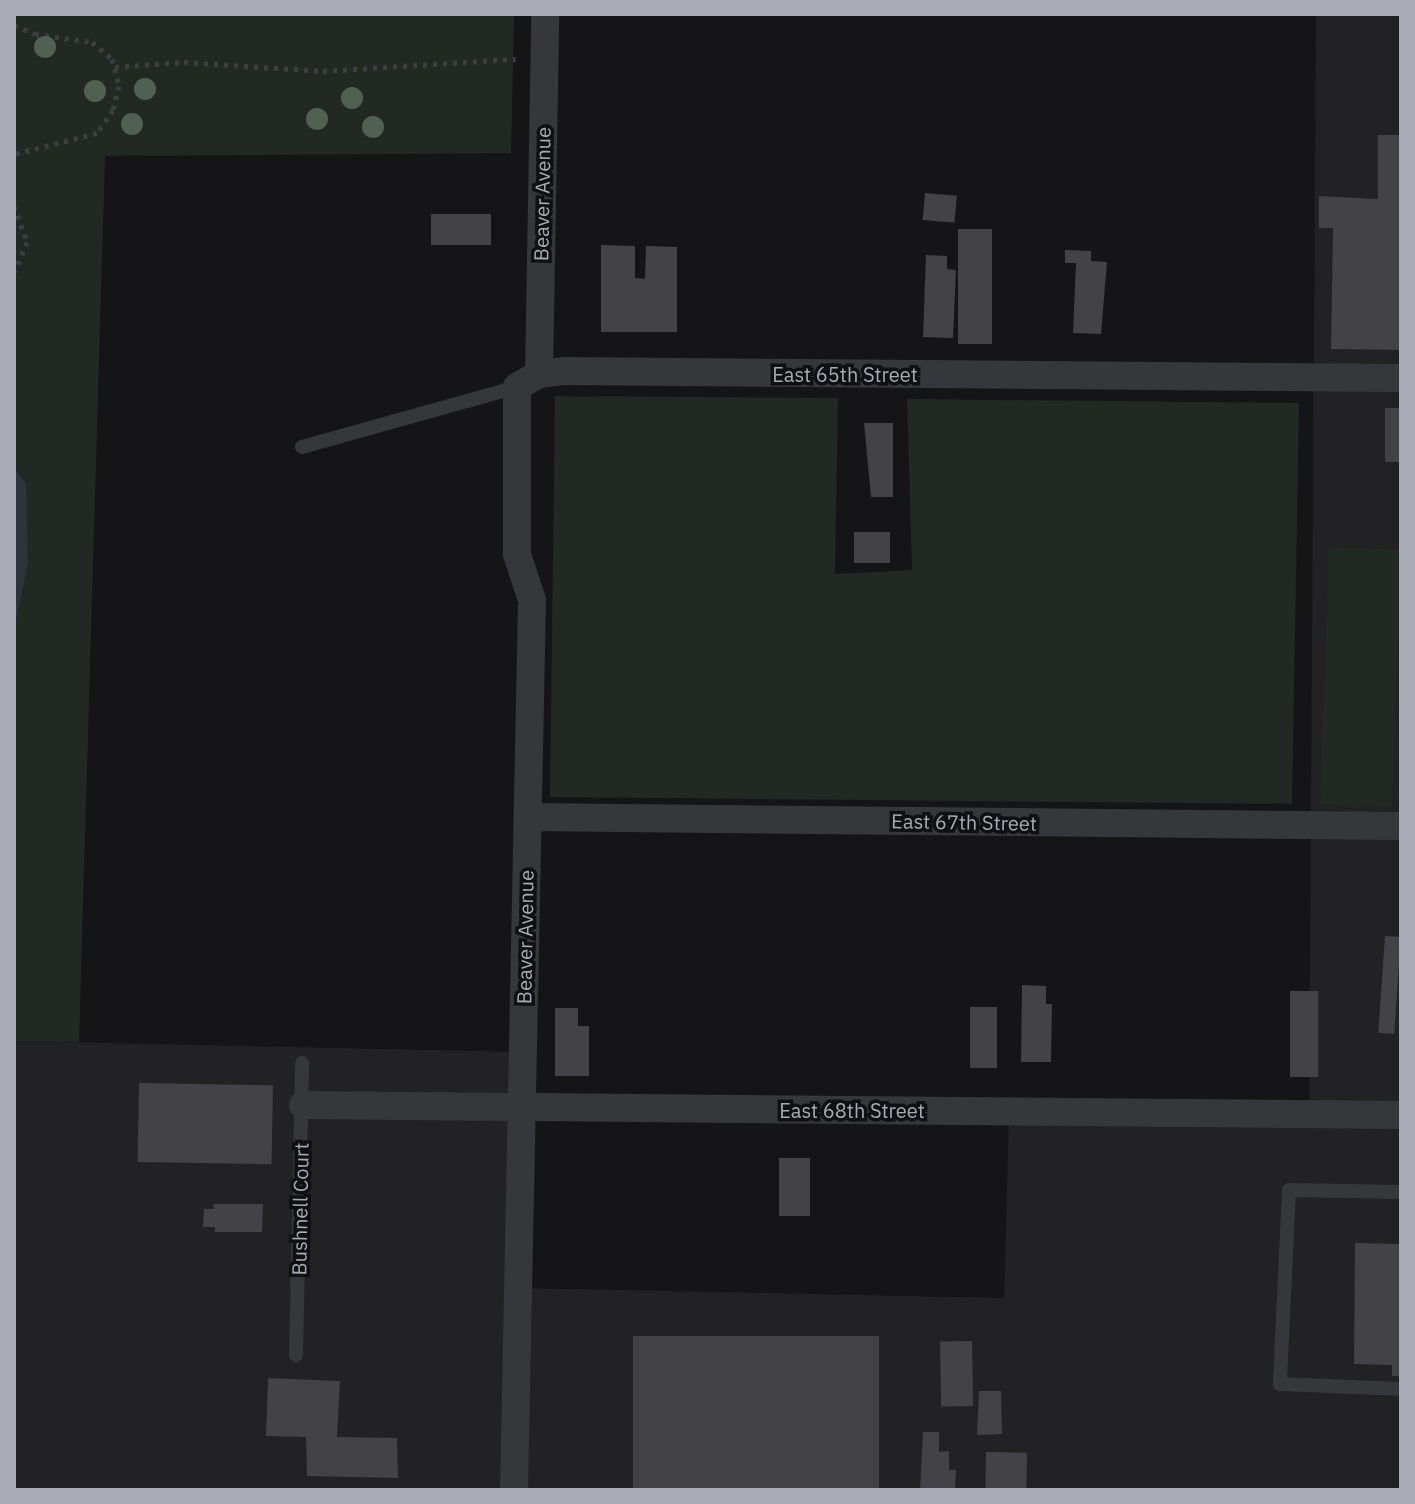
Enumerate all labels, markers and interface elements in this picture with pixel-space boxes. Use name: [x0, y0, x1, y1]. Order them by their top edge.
street label: Beaver Avenue: [529, 127, 555, 261]
street label: East 65th Street: [772, 362, 918, 386]
street label: East 67th Street: [891, 809, 1037, 835]
street label: Beaver Avenue: [512, 870, 538, 1004]
street label: East 68th Street: [779, 1098, 925, 1122]
street label: Bushnell Court: [287, 1142, 313, 1276]

